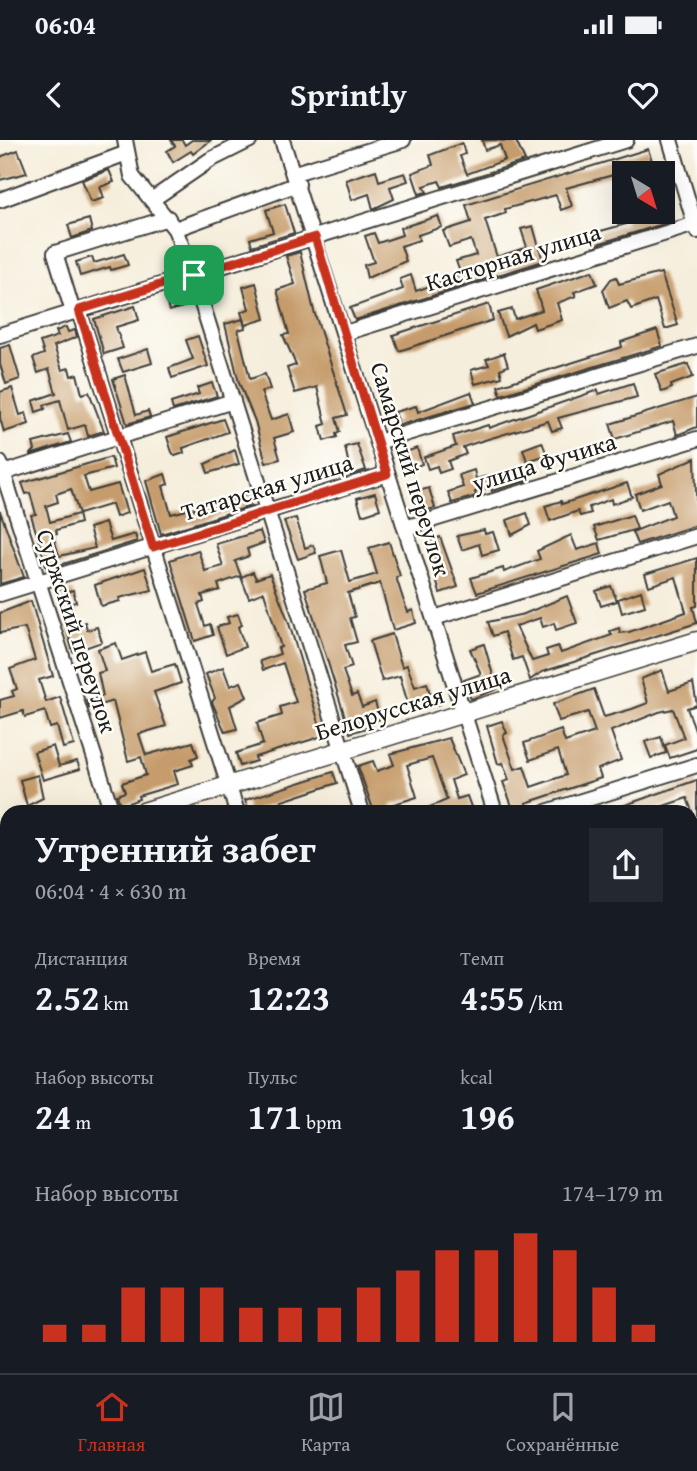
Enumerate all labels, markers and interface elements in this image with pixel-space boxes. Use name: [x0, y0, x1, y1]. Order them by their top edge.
text: 06:04: [35, 5, 96, 44]
text: Sprintly: [290, 71, 407, 118]
icon: back: [35, 76, 73, 114]
icon: heart: [624, 76, 662, 114]
north arrow: [612, 161, 676, 224]
map controls: [612, 161, 675, 224]
street label: Касторная улица: [421, 214, 605, 300]
pin: [164, 245, 224, 305]
icon: arrive: [175, 256, 213, 294]
street label: Самарский переулок: [362, 358, 460, 581]
street label: улица Фучика: [467, 423, 621, 501]
street label: Татарская улица: [177, 444, 358, 530]
street label: Суржский переулок: [28, 525, 127, 738]
street label: Белорусская улица: [311, 656, 516, 749]
text: Утренний забег: [35, 820, 316, 876]
button: share: [589, 828, 663, 902]
text: 06:04 · 4 × 630 m: [35, 874, 187, 907]
text: Дистанция: [35, 944, 128, 972]
text: Время: [248, 944, 301, 972]
text: Темп: [460, 944, 504, 972]
text: 2.52: [35, 972, 99, 1023]
text: 12:23: [248, 972, 330, 1023]
text: 4:55: [460, 972, 525, 1023]
text: km: [99, 989, 129, 1017]
text: /km: [525, 989, 563, 1017]
text: Набор высоты: [35, 1063, 154, 1091]
text: Пульс: [248, 1063, 297, 1091]
text: kcal: [460, 1063, 493, 1091]
text: 24: [35, 1091, 71, 1142]
text: 171: [248, 1091, 302, 1142]
text: 196: [460, 1091, 515, 1142]
text: m: [71, 1108, 91, 1136]
text: bpm: [302, 1108, 342, 1136]
text: Набор высоты: [35, 1176, 179, 1209]
text: 174–179 m: [562, 1176, 663, 1209]
tab: Главная: [78, 1388, 145, 1458]
tab: Карта: [301, 1388, 350, 1458]
tab: Сохранённые: [506, 1388, 619, 1458]

